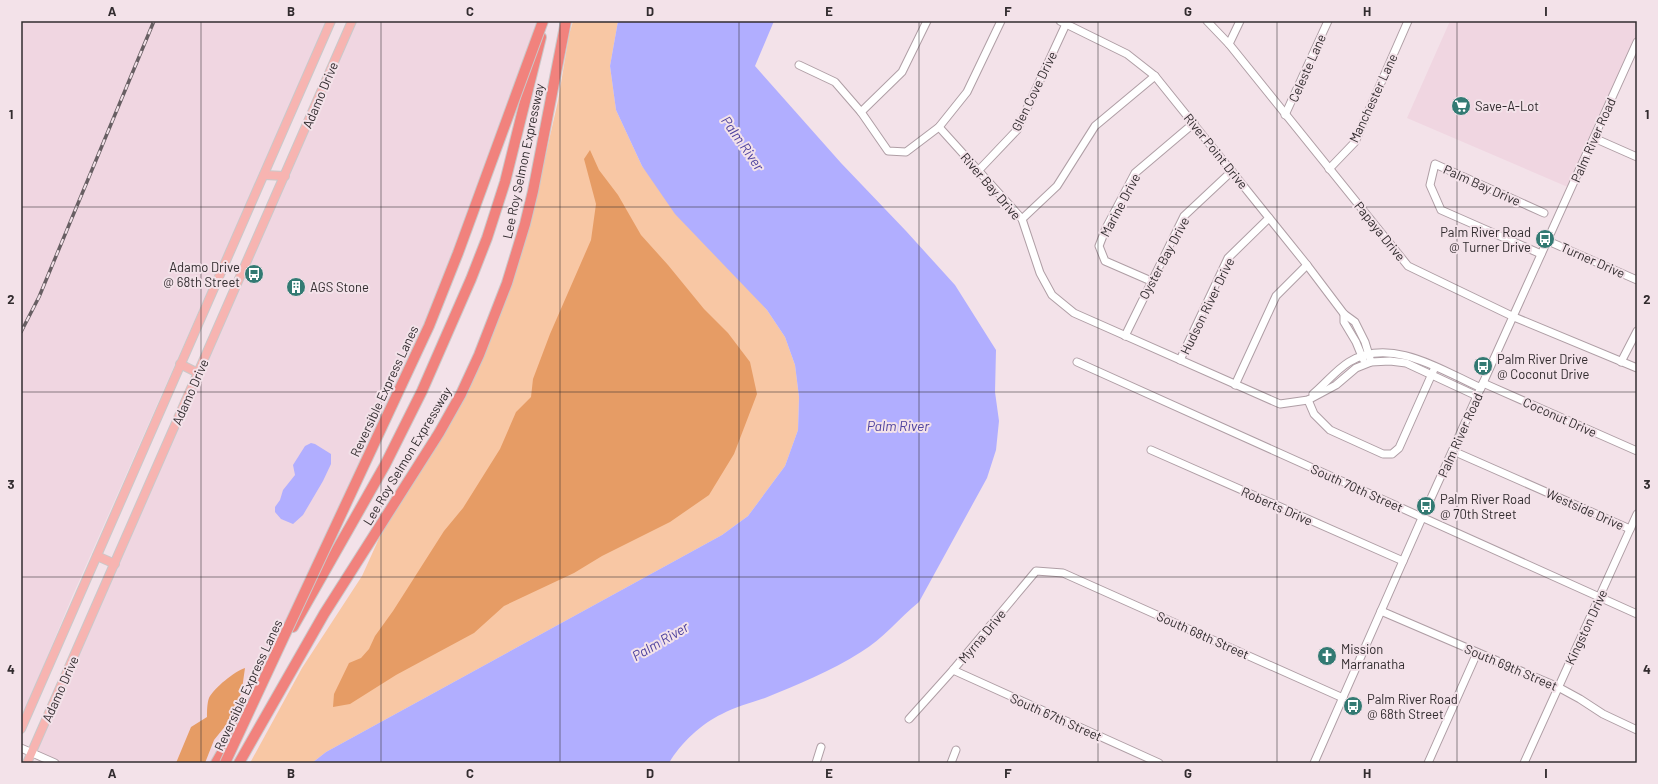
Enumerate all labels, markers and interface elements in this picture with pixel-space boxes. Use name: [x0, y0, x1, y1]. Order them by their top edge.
text: A: [108, 3, 117, 19]
text: B: [287, 3, 295, 19]
text: C: [466, 3, 474, 19]
text: D: [646, 3, 654, 19]
text: E: [825, 3, 833, 19]
text: F: [1004, 3, 1012, 19]
text: G: [1184, 3, 1192, 19]
text: H: [1363, 3, 1371, 19]
text: I: [1544, 3, 1548, 19]
street label: Celeste Lane: [1285, 31, 1329, 105]
street label: Glen Cove Drive: [1008, 48, 1060, 133]
street label: Manchester Lane: [1345, 51, 1401, 145]
street label: Adamo Drive: [299, 59, 341, 131]
street label: Lee Roy Selmon Expressway: [499, 82, 547, 240]
supermarket icon: Save-A-Lot: [1450, 95, 1472, 117]
street label: Palm River Road: [1567, 95, 1619, 185]
place label: Save-A-Lot: [1475, 98, 1539, 114]
text: 1: [9, 106, 13, 122]
text: 1: [1645, 106, 1649, 122]
street label: River Point Drive: [1181, 110, 1251, 192]
water label: Palm River: [718, 112, 769, 174]
street label: River Bay Drive: [958, 149, 1025, 223]
street label: Palm Bay Drive: [1441, 161, 1523, 209]
street label: Marine Drive: [1097, 171, 1143, 239]
street label: Papaya Drive: [1351, 198, 1409, 264]
street label: Oyster Bay Drive: [1136, 214, 1192, 302]
place label: Palm River Road @ Turner Drive: [1440, 224, 1531, 255]
bus stop icon: Palm River Road @ Turner Drive: [1534, 228, 1556, 250]
street label: Turner Drive: [1558, 239, 1628, 281]
street label: Hudson River Drive: [1177, 255, 1237, 357]
place label: Adamo Drive @ 68th Street: [163, 259, 240, 290]
bus stop icon: Adamo Drive @ 68th Street: [243, 263, 265, 285]
building icon: AGS Stone: [285, 276, 307, 298]
place label: AGS Stone: [310, 279, 369, 295]
text: 2: [7, 291, 15, 307]
text: 2: [1643, 291, 1651, 307]
street label: Reversible Express Lanes: [347, 323, 421, 459]
place label: Palm River Drive @ Coconut Drive: [1497, 351, 1589, 382]
bus stop icon: Palm River Drive @ Coconut Drive: [1472, 355, 1494, 377]
street label: Adamo Drive: [168, 356, 212, 428]
street label: Lee Roy Selmon Expressway: [359, 384, 455, 528]
street label: Palm River Road: [1434, 390, 1486, 480]
street label: Coconut Drive: [1521, 394, 1599, 440]
water label: Palm River: [867, 417, 930, 434]
street label: South 70th Street: [1308, 460, 1406, 516]
text: 3: [7, 476, 15, 492]
text: 3: [1643, 476, 1651, 492]
street label: Roberts Drive: [1239, 483, 1315, 529]
street label: Westside Drive: [1543, 485, 1627, 533]
place label: Palm River Road @ 70th Street: [1440, 491, 1531, 522]
bus stop icon: Palm River Road @ 70th Street: [1415, 495, 1437, 517]
street label: Kingston Drive: [1562, 587, 1611, 667]
street label: Myrna Drive: [955, 606, 1009, 666]
street label: South 68th Street: [1154, 608, 1252, 662]
street label: Reversible Express Lanes: [211, 617, 285, 753]
water label: Palm River: [629, 617, 692, 664]
street label: South 69th Street: [1462, 640, 1560, 694]
place label: Mission Marranatha: [1341, 641, 1405, 672]
church icon: Mission Marranatha: [1316, 645, 1338, 667]
street label: Adamo Drive: [38, 653, 82, 725]
text: 4: [7, 661, 15, 677]
text: 4: [1643, 661, 1651, 677]
street label: South 67th Street: [1008, 690, 1104, 744]
place label: Palm River Road @ 68th Street: [1367, 691, 1458, 722]
bus stop icon: Palm River Road @ 68th Street: [1342, 695, 1364, 717]
text: A: [108, 765, 117, 781]
text: B: [287, 765, 295, 781]
text: C: [466, 765, 474, 781]
text: D: [646, 765, 654, 781]
text: E: [825, 765, 833, 781]
text: F: [1004, 765, 1012, 781]
text: G: [1184, 765, 1192, 781]
text: H: [1363, 765, 1371, 781]
text: I: [1544, 765, 1548, 781]

